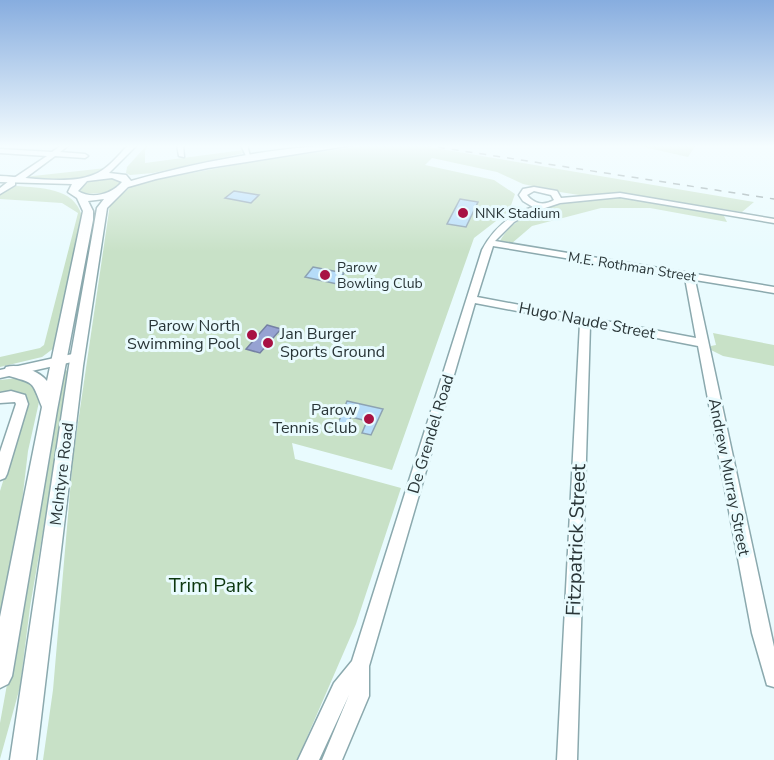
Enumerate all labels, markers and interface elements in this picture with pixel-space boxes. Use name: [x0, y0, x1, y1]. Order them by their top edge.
place label: NNK Stadium: [475, 204, 560, 223]
marker: NNK Stadium: [456, 206, 470, 220]
street label: M.E. Rothman Street: [567, 248, 697, 287]
place label: Parow Bowling Club: [337, 258, 423, 293]
marker: Parow Bowling Club: [318, 268, 332, 282]
street label: Hugo Naude Street: [517, 297, 657, 345]
place label: Parow North Swimming Pool: [127, 315, 240, 355]
place label: Jan Burger Sports Ground: [279, 323, 385, 363]
marker: Parow North Swimming Pool: [245, 328, 259, 342]
marker: Jan Burger Sports Ground: [261, 336, 275, 350]
street label: De Grendel Road: [402, 372, 460, 496]
street label: Andrew Murray Street: [703, 396, 755, 558]
place label: Parow Tennis Club: [273, 399, 358, 439]
marker: Parow Tennis Club: [362, 412, 376, 426]
street label: McIntyre Road: [45, 421, 79, 527]
street label: Fitzpatrick Street: [560, 463, 592, 616]
park label: Trim Park: [169, 572, 254, 599]

